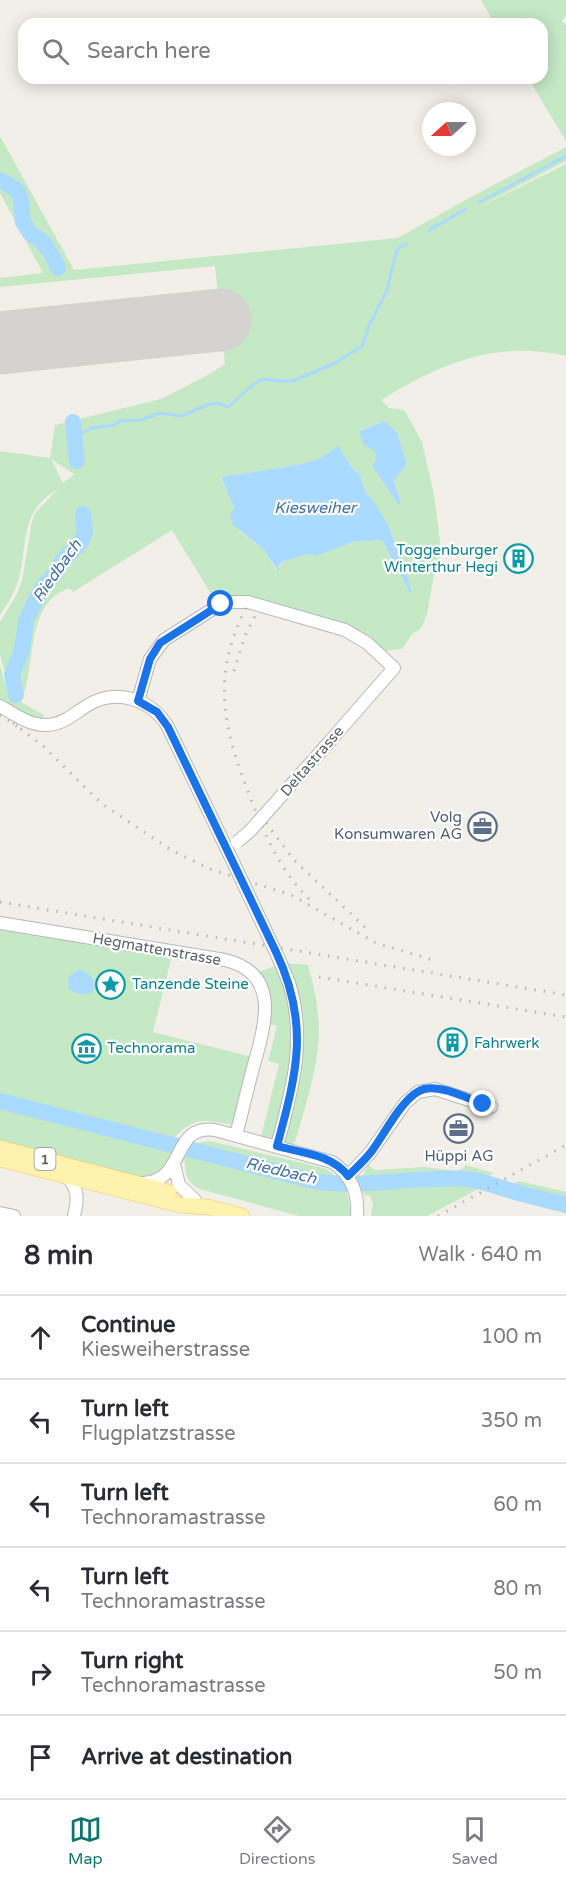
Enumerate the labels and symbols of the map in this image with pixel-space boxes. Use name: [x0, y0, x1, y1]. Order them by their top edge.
north arrow: [422, 102, 476, 156]
water label: Kiesweiher: [274, 498, 358, 518]
water label: Riedbach: [28, 535, 87, 606]
place label: Toggenburger Winterthur Hegi: [384, 541, 498, 576]
building icon: Toggenburger Winterthur Hegi: [503, 543, 535, 575]
route start: [207, 590, 233, 616]
street label: Deltastrasse: [277, 722, 347, 800]
place label: Volg Konsumwaren AG: [334, 808, 462, 843]
office icon: Volg Konsumwaren AG: [467, 810, 499, 842]
street label: Hegmattenstrasse: [91, 929, 223, 969]
place icon: Tanzende Steine: [95, 968, 127, 1000]
place label: Tanzende Steine: [132, 975, 249, 993]
building icon: Fahrwerk: [437, 1027, 469, 1059]
museum icon: Technorama: [70, 1032, 102, 1064]
place label: Fahrwerk: [474, 1034, 539, 1052]
place label: Technorama: [107, 1039, 195, 1057]
route end: [469, 1090, 495, 1116]
office icon: Hüppi AG: [443, 1113, 475, 1145]
place label: Hüppi AG: [424, 1147, 494, 1165]
road number: 1: [34, 1148, 56, 1170]
water label: Riedbach: [244, 1153, 319, 1189]

